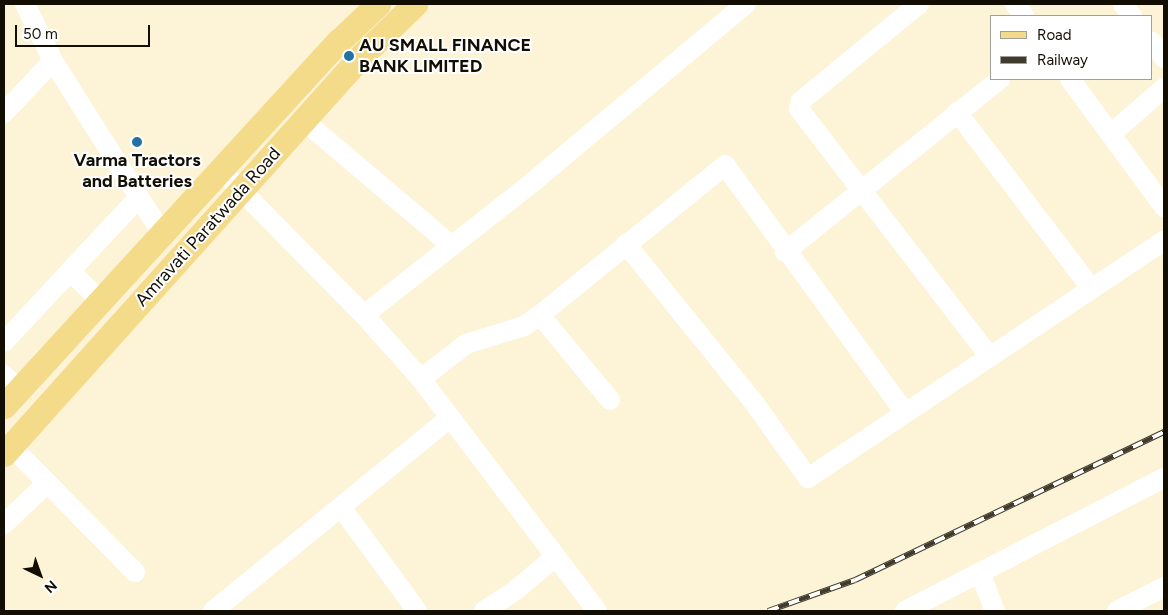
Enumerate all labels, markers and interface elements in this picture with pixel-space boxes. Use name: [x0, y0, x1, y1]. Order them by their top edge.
scale bar: [18, 15, 152, 47]
legend: [990, 15, 1153, 80]
text: 50 m: [23, 25, 58, 43]
text: Road: [1037, 26, 1072, 44]
place label: AU SMALL FINANCE BANK LIMITED: [359, 35, 531, 78]
marker: AU SMALL FINANCE BANK LIMITED: [343, 50, 355, 62]
text: Railway: [1037, 51, 1088, 69]
marker: Varma Tractors and Batteries: [131, 136, 143, 148]
street label: Amravati Paratwada Road: [131, 143, 285, 311]
place label: Varma Tractors and Batteries: [73, 150, 201, 192]
north arrow: [15, 550, 65, 600]
text: N: [41, 577, 60, 596]

